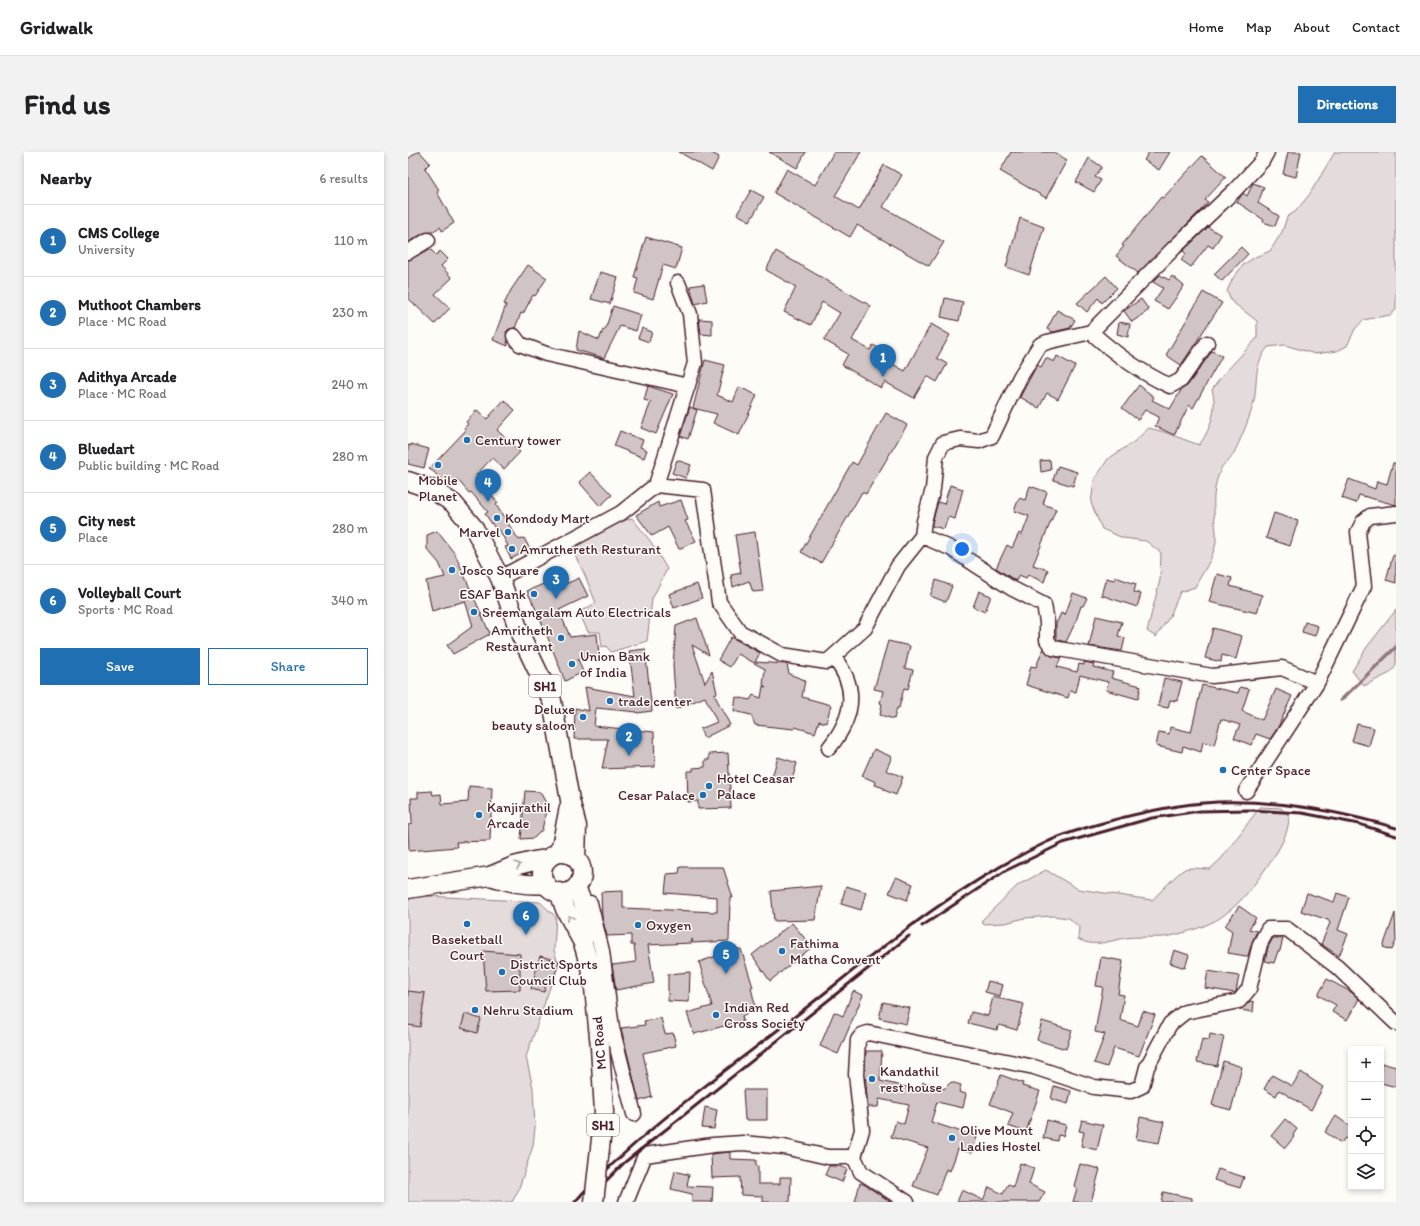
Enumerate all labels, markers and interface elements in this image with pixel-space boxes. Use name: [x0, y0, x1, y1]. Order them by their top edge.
text: Gridwalk: [20, 16, 93, 39]
text: Home: [1189, 19, 1224, 36]
text: Map: [1246, 19, 1272, 36]
text: About: [1294, 19, 1330, 36]
text: Contact: [1352, 19, 1400, 36]
button: Directions: [1298, 86, 1396, 123]
text: Find us: [24, 87, 111, 121]
text: Nearby: [40, 168, 92, 188]
text: 6 results: [320, 171, 368, 186]
text: CMS College: [78, 224, 159, 242]
text: 1: [50, 233, 56, 248]
text: 110 m: [334, 233, 368, 248]
text: University: [78, 242, 135, 257]
text: Muthoot Chambers: [78, 296, 201, 314]
text: 2: [50, 305, 56, 320]
text: 230 m: [332, 305, 368, 320]
text: Place · MC Road: [78, 314, 167, 329]
pin: 1: [870, 344, 896, 377]
text: Adithya Arcade: [78, 368, 177, 386]
text: 3: [49, 377, 57, 392]
text: 240 m: [331, 377, 368, 392]
text: Place · MC Road: [78, 386, 167, 401]
place label: Century tower: [475, 432, 561, 449]
marker: Century tower: [462, 435, 472, 445]
text: Bluedart: [78, 440, 135, 458]
text: 4: [49, 449, 57, 464]
text: 280 m: [332, 449, 368, 464]
text: Public building · MC Road: [78, 458, 219, 473]
marker: Mobile Planet: [433, 460, 443, 470]
pin: 4: [475, 469, 501, 502]
place label: Mobile Planet: [418, 472, 458, 505]
place label: Kondody Mart: [505, 510, 590, 527]
text: City nest: [78, 512, 135, 530]
marker: Kondody Mart: [492, 513, 502, 523]
text: 5: [50, 521, 56, 536]
text: 280 m: [332, 521, 368, 536]
place label: Marvel: [459, 524, 500, 541]
marker: Marvel: [503, 527, 513, 537]
text: Place: [78, 530, 108, 545]
your location: [952, 539, 972, 559]
place label: Amruthereth Resturant: [520, 541, 661, 558]
marker: Amruthereth Resturant: [507, 544, 517, 554]
place label: Josco Square: [460, 562, 539, 579]
marker: Josco Square: [447, 565, 457, 575]
pin: 3: [543, 566, 569, 599]
text: Volleyball Court: [78, 584, 181, 602]
place label: ESAF Bank: [460, 586, 526, 603]
marker: ESAF Bank: [529, 589, 539, 599]
text: 6: [50, 593, 56, 608]
text: 340 m: [331, 593, 368, 608]
text: Sports · MC Road: [78, 602, 173, 617]
place label: Sreemangalam Auto Electricals: [482, 604, 671, 621]
marker: Sreemangalam Auto Electricals: [469, 607, 479, 617]
place label: Amritheth Restaurant: [486, 622, 554, 655]
marker: Amritheth Restaurant: [556, 633, 566, 643]
button: Save: [40, 648, 200, 685]
button: Share: [208, 648, 368, 685]
place label: Union Bank of India: [580, 648, 651, 681]
marker: Union Bank of India: [567, 659, 577, 669]
road number: SH1: [529, 675, 561, 697]
place label: trade center: [618, 693, 692, 710]
marker: trade center: [605, 696, 615, 706]
place label: Deluxe beauty saloon: [492, 701, 575, 734]
marker: Deluxe beauty saloon: [578, 712, 588, 722]
pin: 2: [616, 723, 642, 756]
place label: Center Space: [1231, 762, 1311, 779]
marker: Center Space: [1218, 765, 1228, 775]
place label: Hotel Ceasar Palace: [717, 770, 795, 803]
marker: Hotel Ceasar Palace: [704, 781, 714, 791]
place label: Cesar Palace: [618, 787, 695, 804]
marker: Cesar Palace: [698, 790, 708, 800]
place label: Kanjirathil Arcade: [487, 799, 551, 832]
marker: Kanjirathil Arcade: [474, 810, 484, 820]
one-way arrow: [515, 861, 522, 870]
pin: 6: [513, 902, 539, 935]
one-way arrow: [567, 915, 574, 922]
place label: Oxygen: [646, 917, 691, 934]
marker: Baseketball Court: [462, 919, 472, 929]
marker: Oxygen: [633, 920, 643, 930]
place label: Baseketball Court: [432, 931, 502, 964]
place label: Fathima Matha Convent: [790, 935, 881, 968]
pin: 5: [713, 941, 739, 974]
marker: Fathima Matha Convent: [777, 946, 787, 956]
place label: District Sports Council Club: [510, 956, 598, 989]
marker: District Sports Council Club: [497, 967, 507, 977]
place label: Indian Red Cross Society: [724, 999, 805, 1032]
place label: Nehru Stadium: [483, 1002, 574, 1019]
marker: Nehru Stadium: [470, 1005, 480, 1015]
marker: Indian Red Cross Society: [711, 1010, 721, 1020]
street label: MC Road: [589, 1015, 610, 1070]
map controls: [1348, 1046, 1384, 1190]
button: +: [1348, 1046, 1384, 1082]
place label: Kandathil rest house: [880, 1063, 943, 1096]
marker: Kandathil rest house: [867, 1074, 877, 1084]
button: −: [1348, 1082, 1384, 1118]
road number: SH1: [587, 1114, 619, 1136]
button: locate: [1348, 1118, 1384, 1154]
place label: Olive Mount Ladies Hostel: [960, 1122, 1041, 1155]
marker: Olive Mount Ladies Hostel: [947, 1133, 957, 1143]
button: layers: [1348, 1154, 1384, 1190]

